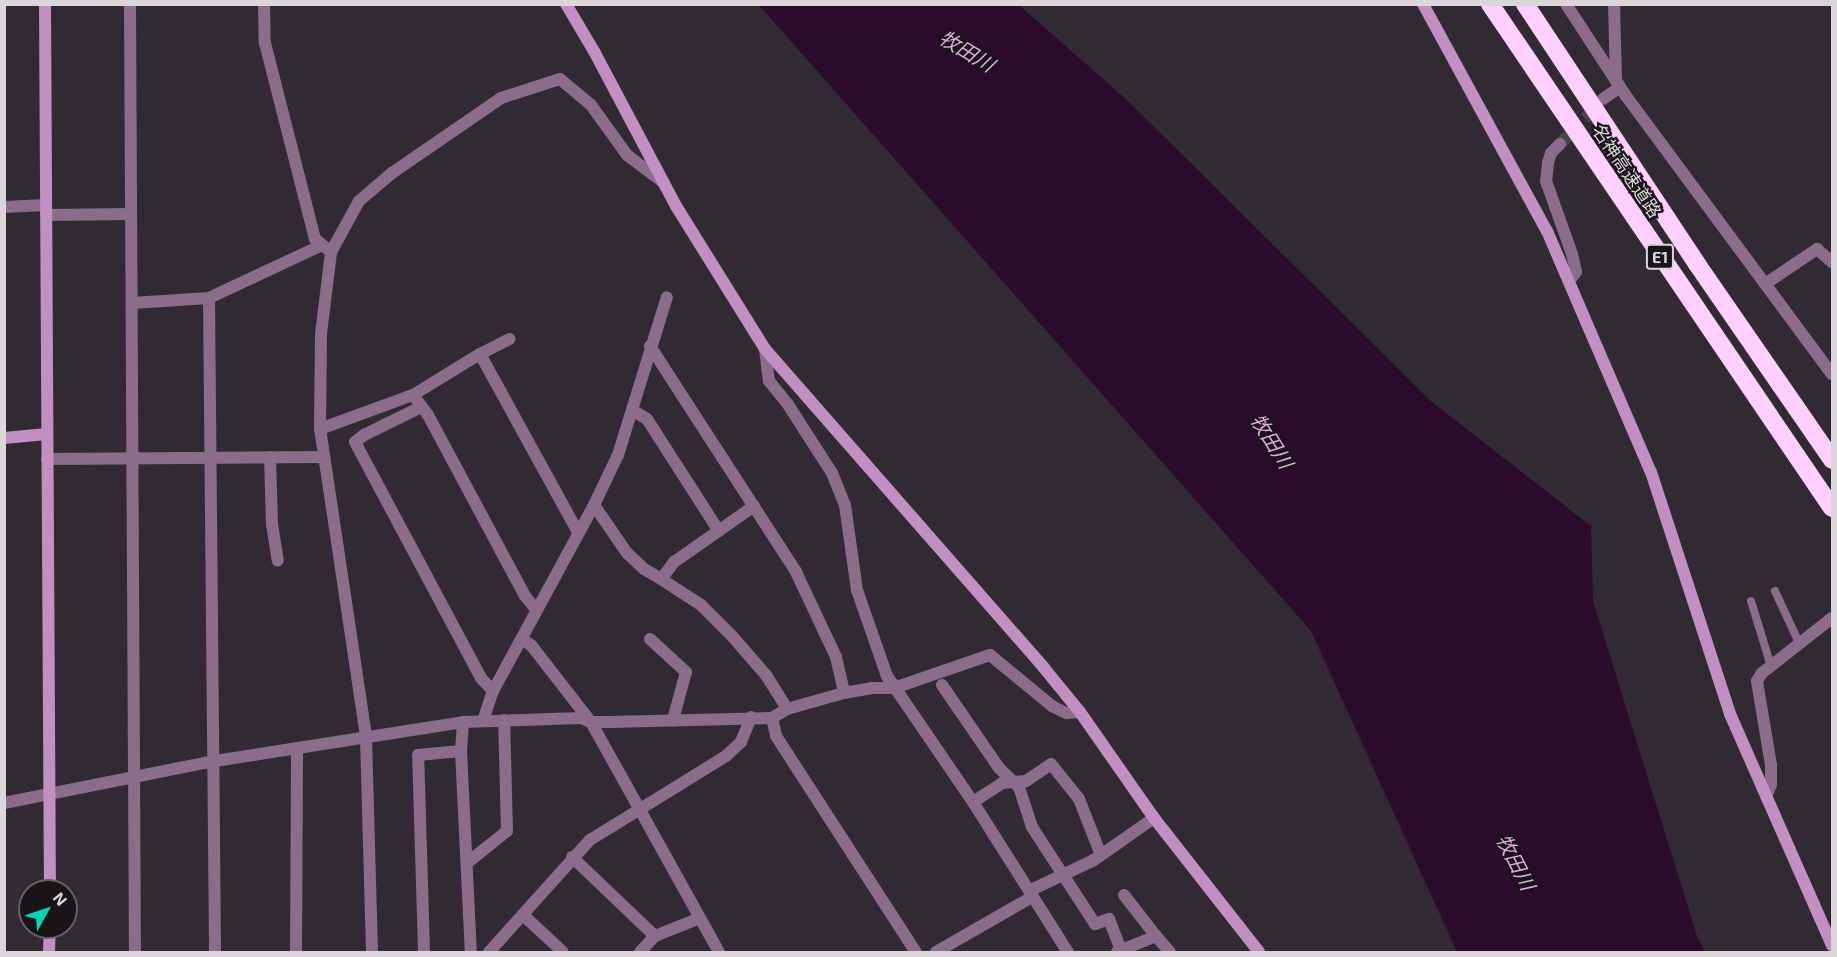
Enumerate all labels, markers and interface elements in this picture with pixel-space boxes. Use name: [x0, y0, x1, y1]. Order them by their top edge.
water label: 牧田川: [935, 25, 999, 77]
street label: 名神高速道路: [1588, 120, 1666, 222]
road number: E1: [1645, 244, 1675, 270]
water label: 牧田川: [1246, 409, 1298, 473]
water label: 牧田川: [1492, 830, 1540, 894]
north arrow: [18, 879, 78, 939]
text: N: [50, 888, 72, 909]

